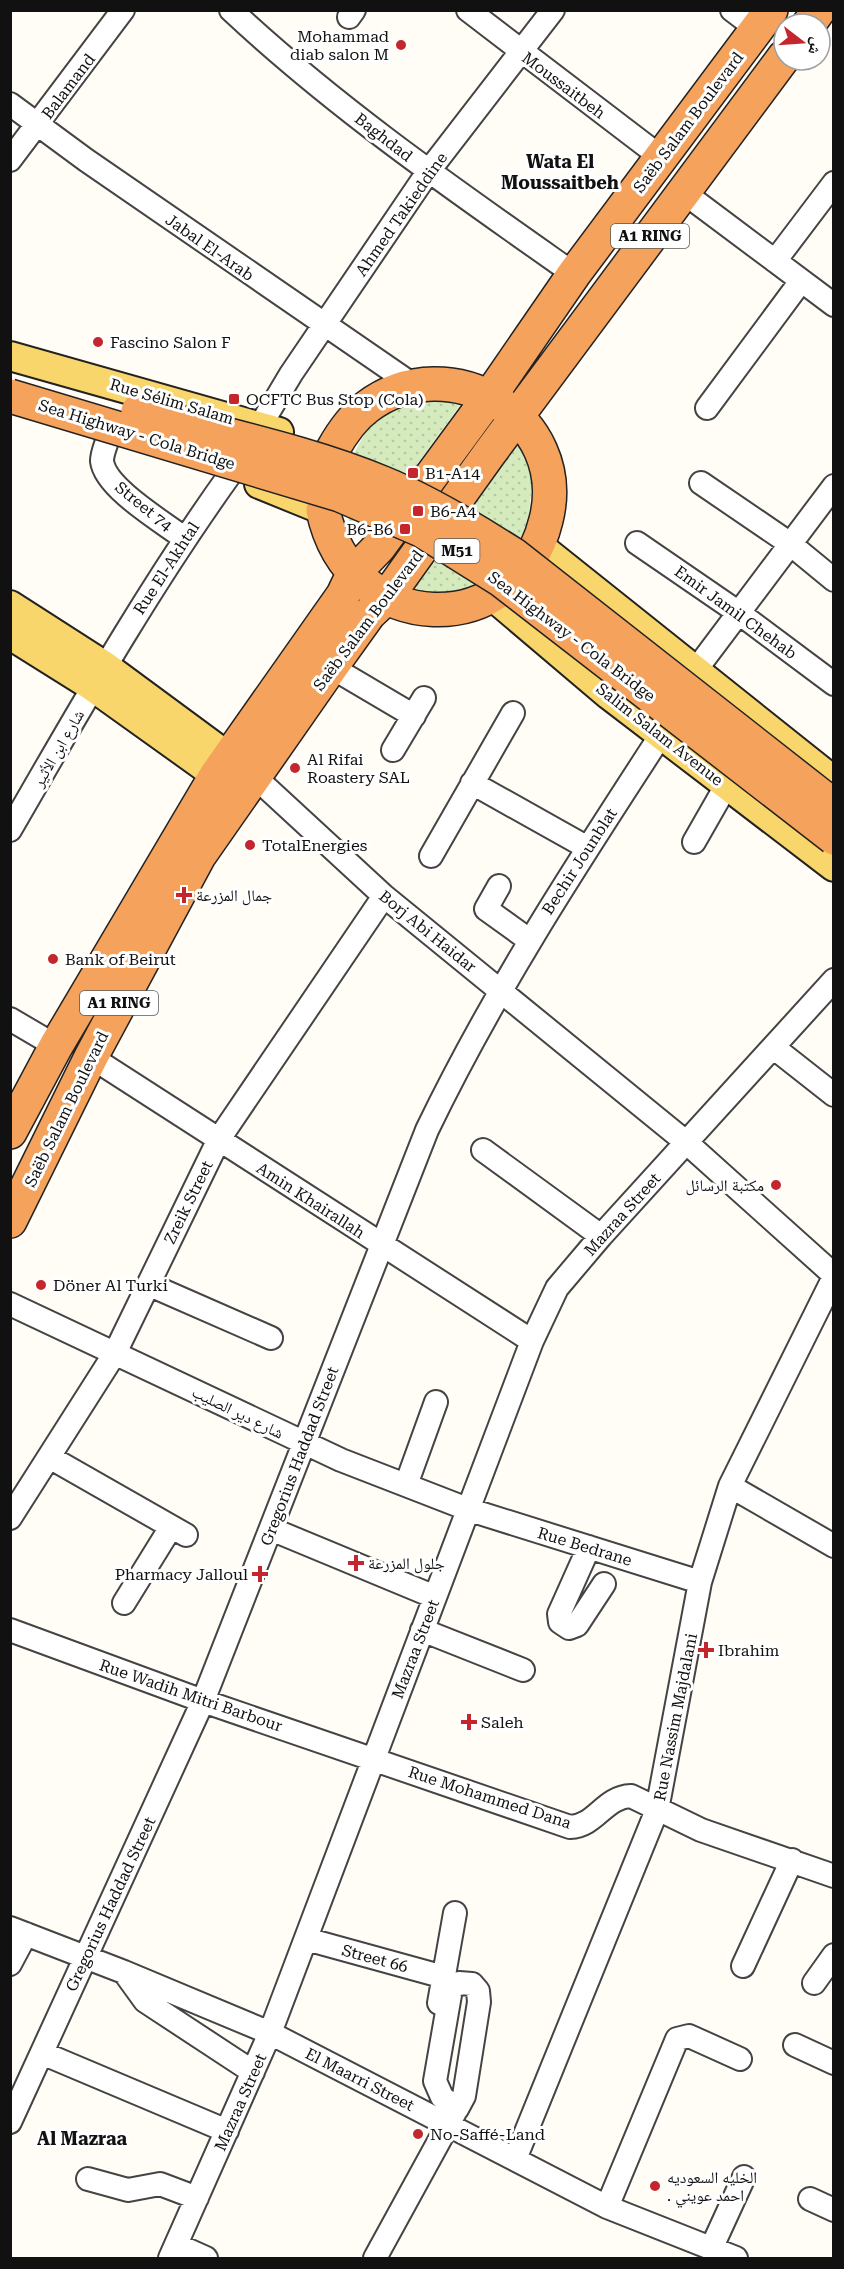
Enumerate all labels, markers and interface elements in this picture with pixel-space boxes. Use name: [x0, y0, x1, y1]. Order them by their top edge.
north arrow: [772, 12, 832, 72]
place label: Mohammad diab salon M: [290, 27, 389, 64]
text: ش: [804, 35, 827, 57]
marker: Mohammad diab salon M: [394, 38, 408, 52]
street label: Moussaitbeh: [518, 48, 609, 123]
street label: Saëb Salam Boulevard: [629, 48, 747, 196]
street label: Balamand: [38, 50, 99, 123]
street label: Baghdad: [351, 109, 416, 166]
street label: Ahmed Takieddine: [352, 149, 451, 280]
district label: Wata El Moussaitbeh: [501, 151, 619, 193]
street label: Jabal El-Arab: [162, 210, 257, 285]
road number: A1 RING: [611, 224, 689, 248]
place label: Fascino Salon F: [110, 333, 231, 352]
marker: Fascino Salon F: [91, 335, 105, 349]
street label: Rue Sélim Salam: [108, 375, 236, 428]
place label: OCFTC Bus Stop (Cola): [246, 390, 424, 409]
marker: OCFTC Bus Stop (Cola): [227, 392, 241, 406]
street label: Sea Highway - Cola Bridge: [36, 396, 238, 473]
place label: B1-A14: [425, 464, 480, 483]
marker: B1-A14: [406, 466, 420, 480]
street label: Street 74: [111, 478, 176, 535]
place label: B6-A4: [430, 502, 476, 521]
marker: B6-A4: [411, 504, 425, 518]
street label: Rue El-Akhtal: [130, 519, 203, 618]
place label: B6-B6: [347, 520, 393, 539]
marker: B6-B6: [398, 522, 412, 536]
road number: M51: [434, 539, 480, 563]
street label: Saëb Salam Boulevard: [309, 546, 427, 694]
street label: Emir Jamil Chehab: [671, 562, 800, 663]
street label: Sea Highway - Cola Bridge: [484, 567, 659, 706]
street label: Salim Salam Avenue: [592, 679, 727, 790]
street label: شارع ابن الأثير: [28, 706, 89, 792]
place label: Al Rifai Roastery SAL: [307, 750, 410, 787]
marker: Al Rifai Roastery SAL: [288, 761, 302, 775]
street label: Bechir Jounblat: [538, 804, 621, 918]
place label: TotalEnergies: [262, 836, 368, 855]
marker: TotalEnergies: [243, 838, 257, 852]
place label: جمال المزرعة: [196, 886, 272, 906]
street label: Borj Abi Haidar: [375, 886, 480, 977]
marker: جمال المزرعة: [177, 888, 191, 902]
place label: Bank of Beirut: [65, 950, 176, 969]
marker: Bank of Beirut: [46, 952, 60, 966]
road number: A1 RING: [80, 991, 158, 1015]
street label: Saëb Salam Boulevard: [20, 1028, 112, 1190]
street label: Zreik Street: [160, 1157, 217, 1247]
street label: Amin Khairallah: [253, 1158, 368, 1242]
street label: Mazraa Street: [580, 1169, 665, 1260]
place label: مكتبة الرسائل: [686, 1176, 764, 1196]
marker: مكتبة الرسائل: [769, 1178, 783, 1192]
place label: Döner Al Turki: [53, 1276, 168, 1295]
marker: Döner Al Turki: [34, 1278, 48, 1292]
street label: Gregorius Haddad Street: [256, 1364, 342, 1548]
street label: شارع دير الصليب: [188, 1382, 287, 1444]
street label: Rue Bedrane: [535, 1523, 635, 1570]
place label: جلول المزرعة: [368, 1554, 445, 1574]
marker: جلول المزرعة: [349, 1556, 363, 1570]
place label: Pharmacy Jalloul: [115, 1565, 248, 1584]
marker: Pharmacy Jalloul: [253, 1567, 267, 1581]
street label: Mazraa Street: [388, 1597, 443, 1702]
street label: Rue Nassim Majdalani: [650, 1632, 701, 1802]
place label: Ibrahim: [718, 1641, 780, 1660]
marker: Ibrahim: [699, 1643, 713, 1657]
street label: Rue Wadih Mitri Barbour: [97, 1655, 285, 1736]
place label: Saleh: [481, 1713, 524, 1732]
marker: Saleh: [462, 1715, 476, 1729]
street label: Rue Mohammed Dana: [406, 1762, 574, 1833]
street label: Gregorius Haddad Street: [62, 1814, 159, 1994]
street label: Street 66: [340, 1941, 410, 1976]
street label: El Maarri Street: [302, 2044, 417, 2115]
street label: Mazraa Street: [210, 2050, 270, 2154]
place label: No-Saffé-Land: [430, 2125, 545, 2144]
marker: No-Saffé-Land: [411, 2127, 425, 2141]
district label: Al Mazraa: [37, 2128, 127, 2149]
place label: الخليه السعوديه . احمد عويني: [667, 2168, 757, 2208]
marker: الخليه السعوديه . احمد عويني: [648, 2179, 662, 2193]

